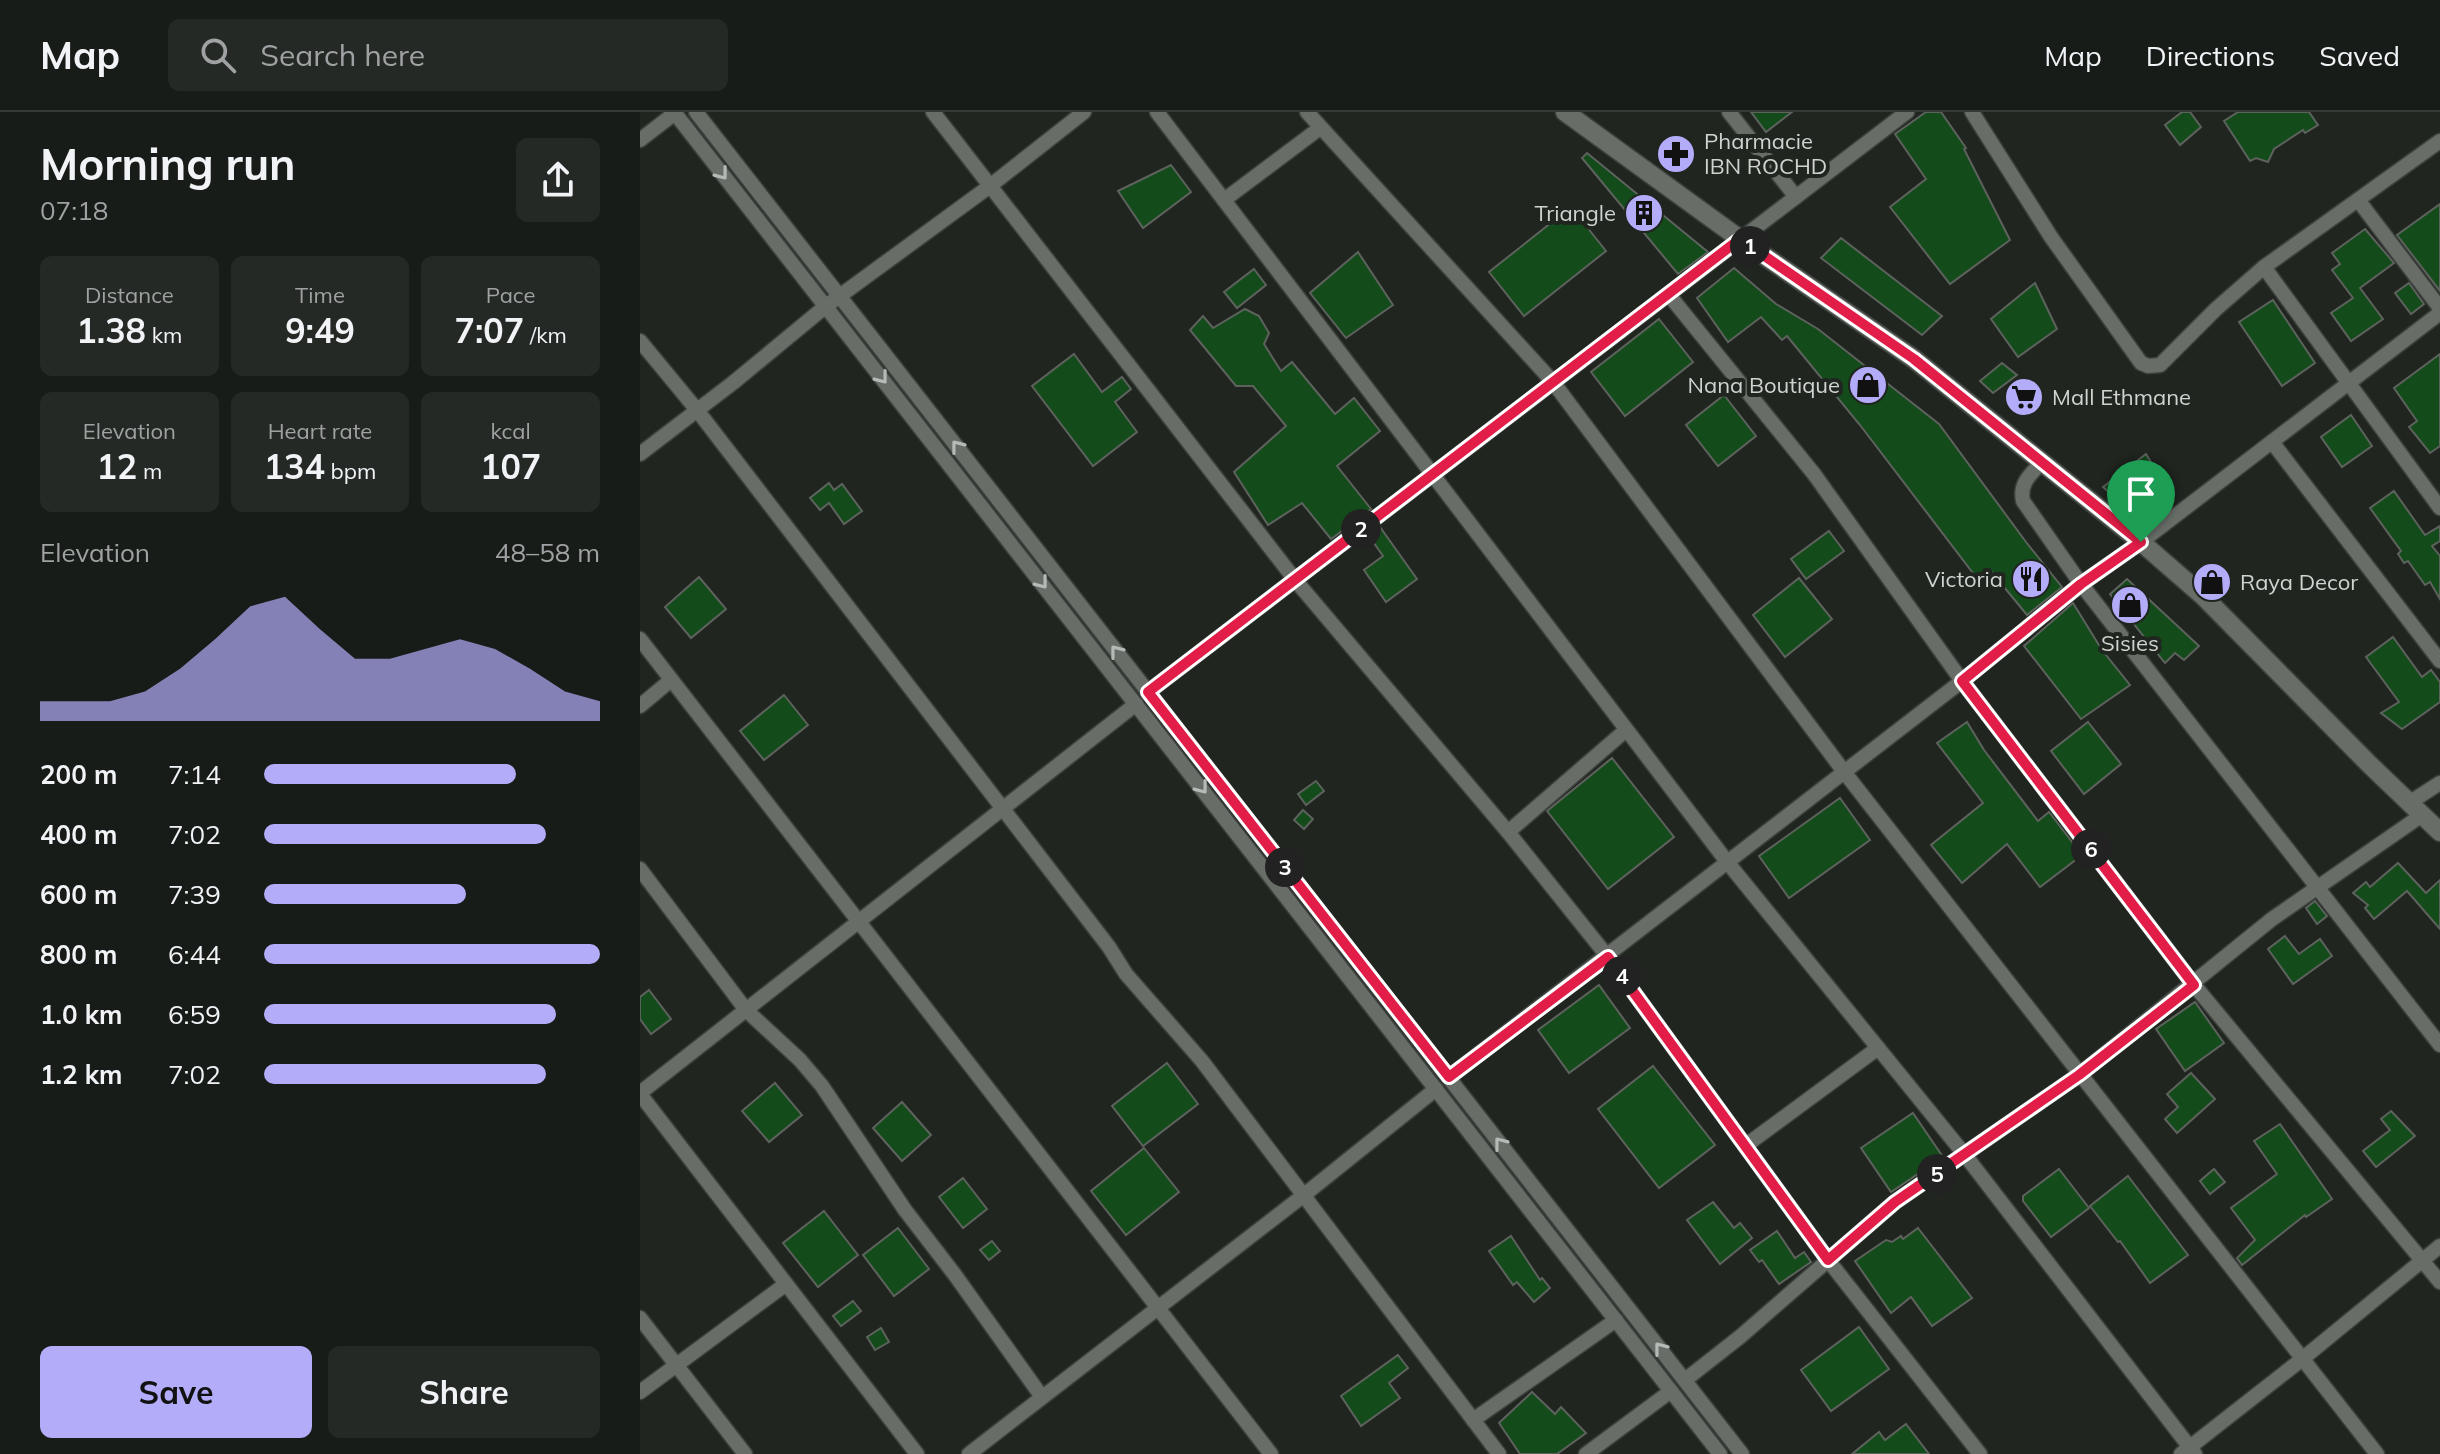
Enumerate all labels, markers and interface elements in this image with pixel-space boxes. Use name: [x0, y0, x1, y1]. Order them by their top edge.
search box: [168, 19, 728, 91]
text: Map: [40, 31, 120, 79]
icon: search: [196, 33, 240, 77]
text: Search here: [260, 36, 425, 74]
text: Map: [2044, 38, 2102, 73]
text: Directions: [2146, 38, 2275, 73]
text: Saved: [2319, 38, 2400, 73]
place label: Pharmacie IBN ROCHD: [1704, 127, 1827, 180]
pharmacy icon: Pharmacie IBN ROCHD: [1655, 133, 1697, 175]
text: Morning run: [40, 136, 296, 191]
button: share: [516, 138, 600, 222]
one-way arrow: [712, 165, 726, 180]
building icon: Triangle: [1623, 192, 1665, 234]
text: 07:18: [40, 194, 108, 227]
place label: Triangle: [1535, 199, 1616, 227]
pin: 1: [1730, 226, 1770, 266]
text: 1: [1743, 232, 1757, 260]
text: Distance: [85, 281, 174, 309]
text: Time: [295, 281, 345, 309]
text: Pace: [486, 281, 535, 309]
text: 1.38: [76, 309, 146, 352]
text: 9:49: [285, 309, 355, 352]
text: 7:07: [455, 309, 524, 352]
text: km: [146, 321, 182, 349]
text: /km: [524, 321, 567, 349]
shop icon: Nana Boutique: [1847, 364, 1889, 406]
one-way arrow: [873, 369, 887, 384]
place label: Nana Boutique: [1688, 371, 1840, 399]
supermarket icon: Mall Ethmane: [2003, 376, 2045, 418]
place label: Mall Ethmane: [2052, 383, 2191, 411]
text: Elevation: [83, 417, 176, 445]
text: Heart rate: [268, 417, 372, 445]
text: kcal: [491, 417, 531, 445]
one-way arrow: [952, 440, 966, 455]
text: 12: [96, 445, 137, 488]
text: 134: [264, 445, 325, 488]
text: 107: [480, 445, 541, 488]
text: m: [137, 457, 162, 485]
text: bpm: [325, 457, 376, 485]
pin: [2107, 460, 2175, 542]
icon: arrive: [2119, 472, 2163, 516]
pin: 2: [1341, 509, 1381, 549]
text: 2: [1354, 515, 1368, 543]
text: Elevation: [40, 536, 150, 569]
text: 48–58 m: [495, 536, 600, 569]
restaurant icon: Victoria: [2010, 558, 2052, 600]
shop icon: Raya Decor: [2191, 561, 2233, 603]
place label: Victoria: [1925, 565, 2003, 593]
place label: Raya Decor: [2240, 568, 2358, 596]
one-way arrow: [1032, 574, 1047, 588]
shop icon: Sisies: [2109, 584, 2151, 626]
place label: Sisies: [2101, 629, 2159, 657]
one-way arrow: [1112, 645, 1126, 660]
text: 200 m: [40, 758, 117, 791]
text: 7:14: [168, 758, 221, 791]
one-way arrow: [1192, 779, 1206, 794]
text: 400 m: [40, 818, 117, 851]
text: 7:02: [168, 818, 221, 851]
pin: 6: [2071, 829, 2111, 869]
text: 6: [2084, 835, 2098, 863]
pin: 3: [1265, 847, 1305, 887]
text: 3: [1278, 853, 1292, 881]
text: 600 m: [40, 878, 117, 911]
text: 7:39: [168, 878, 221, 911]
text: 800 m: [40, 938, 117, 971]
text: 6:44: [168, 938, 221, 971]
pin: 4: [1602, 956, 1642, 996]
text: 4: [1615, 962, 1629, 990]
text: 1.0 km: [40, 998, 123, 1031]
text: 6:59: [168, 998, 221, 1031]
text: 1.2 km: [40, 1058, 123, 1091]
text: 7:02: [168, 1058, 221, 1091]
one-way arrow: [1496, 1137, 1510, 1152]
pin: 5: [1917, 1154, 1957, 1194]
text: 5: [1930, 1160, 1944, 1188]
one-way arrow: [1655, 1343, 1670, 1357]
button: Save: [40, 1346, 312, 1438]
button: Share: [328, 1346, 600, 1438]

